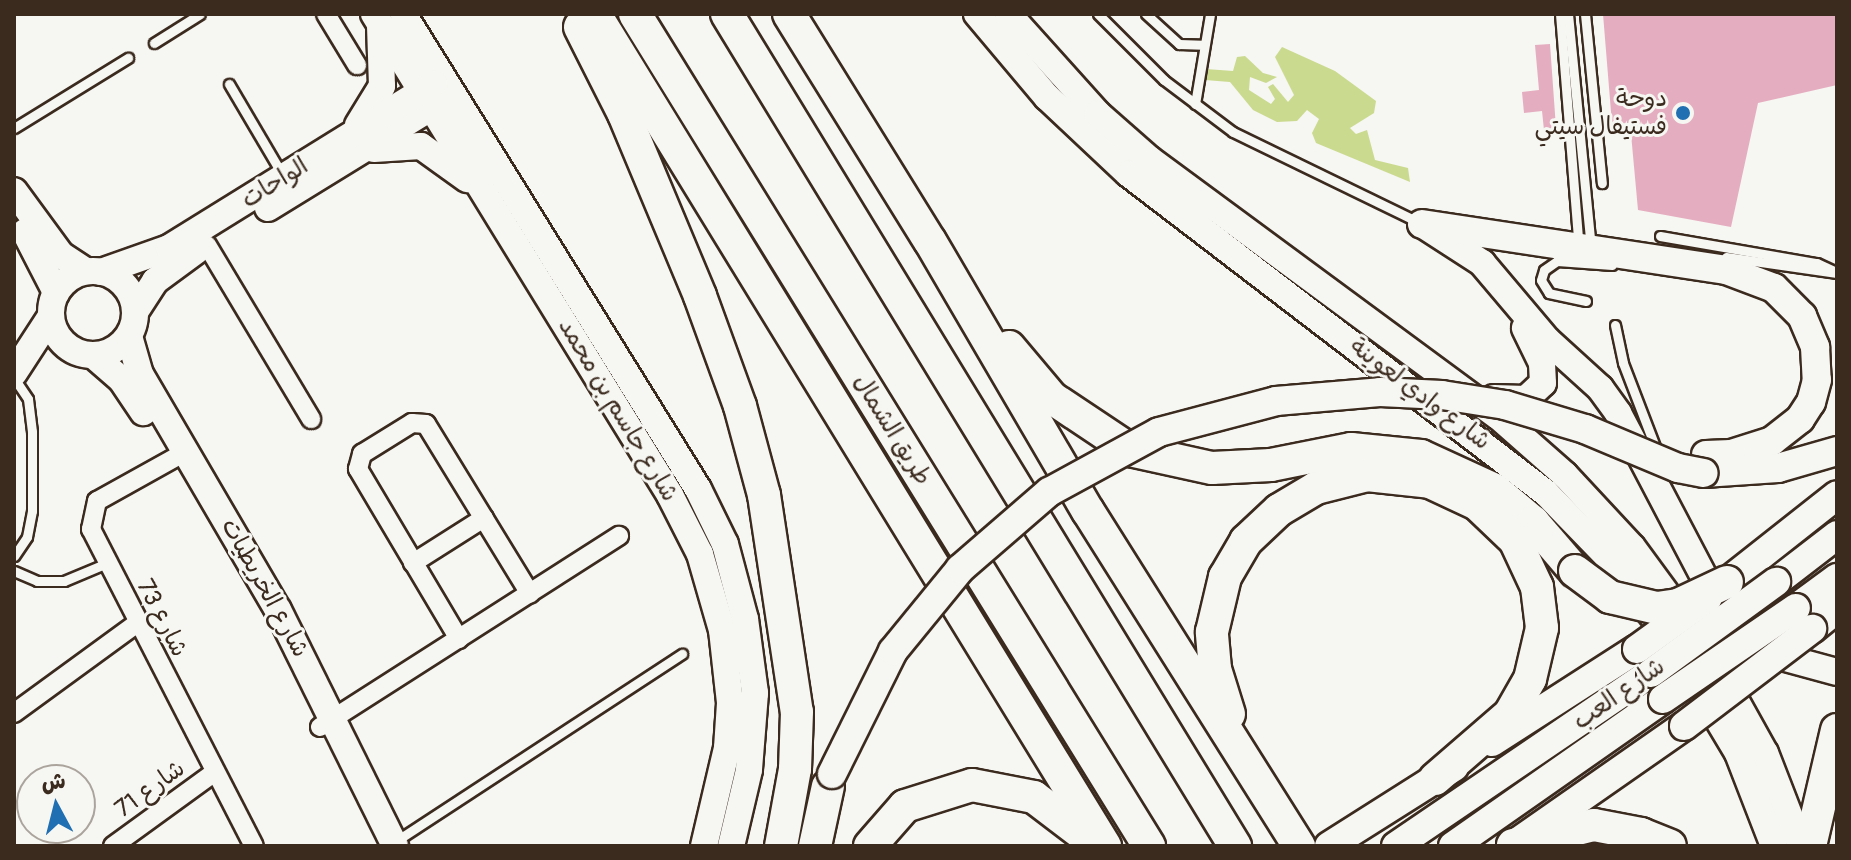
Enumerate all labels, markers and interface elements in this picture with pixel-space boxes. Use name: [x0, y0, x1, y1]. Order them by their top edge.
place label: دوحة فستيفال سيتي: [1535, 85, 1667, 141]
marker: دوحة فستيفال سيتي: [1674, 104, 1692, 122]
street label: الواحات: [236, 151, 314, 215]
street label: شارع جاسم بن محمد: [552, 313, 684, 507]
street label: شارع وادي لعوينة: [1344, 332, 1496, 456]
street label: طريق الشمال: [847, 369, 937, 491]
street label: شارع الخريطيات: [215, 514, 315, 662]
street label: شارع 73: [130, 574, 194, 662]
street label: شارع العب: [1568, 652, 1670, 736]
street label: شارع 71: [109, 754, 191, 824]
north arrow: [16, 764, 96, 844]
text: ش: [40, 767, 67, 798]

